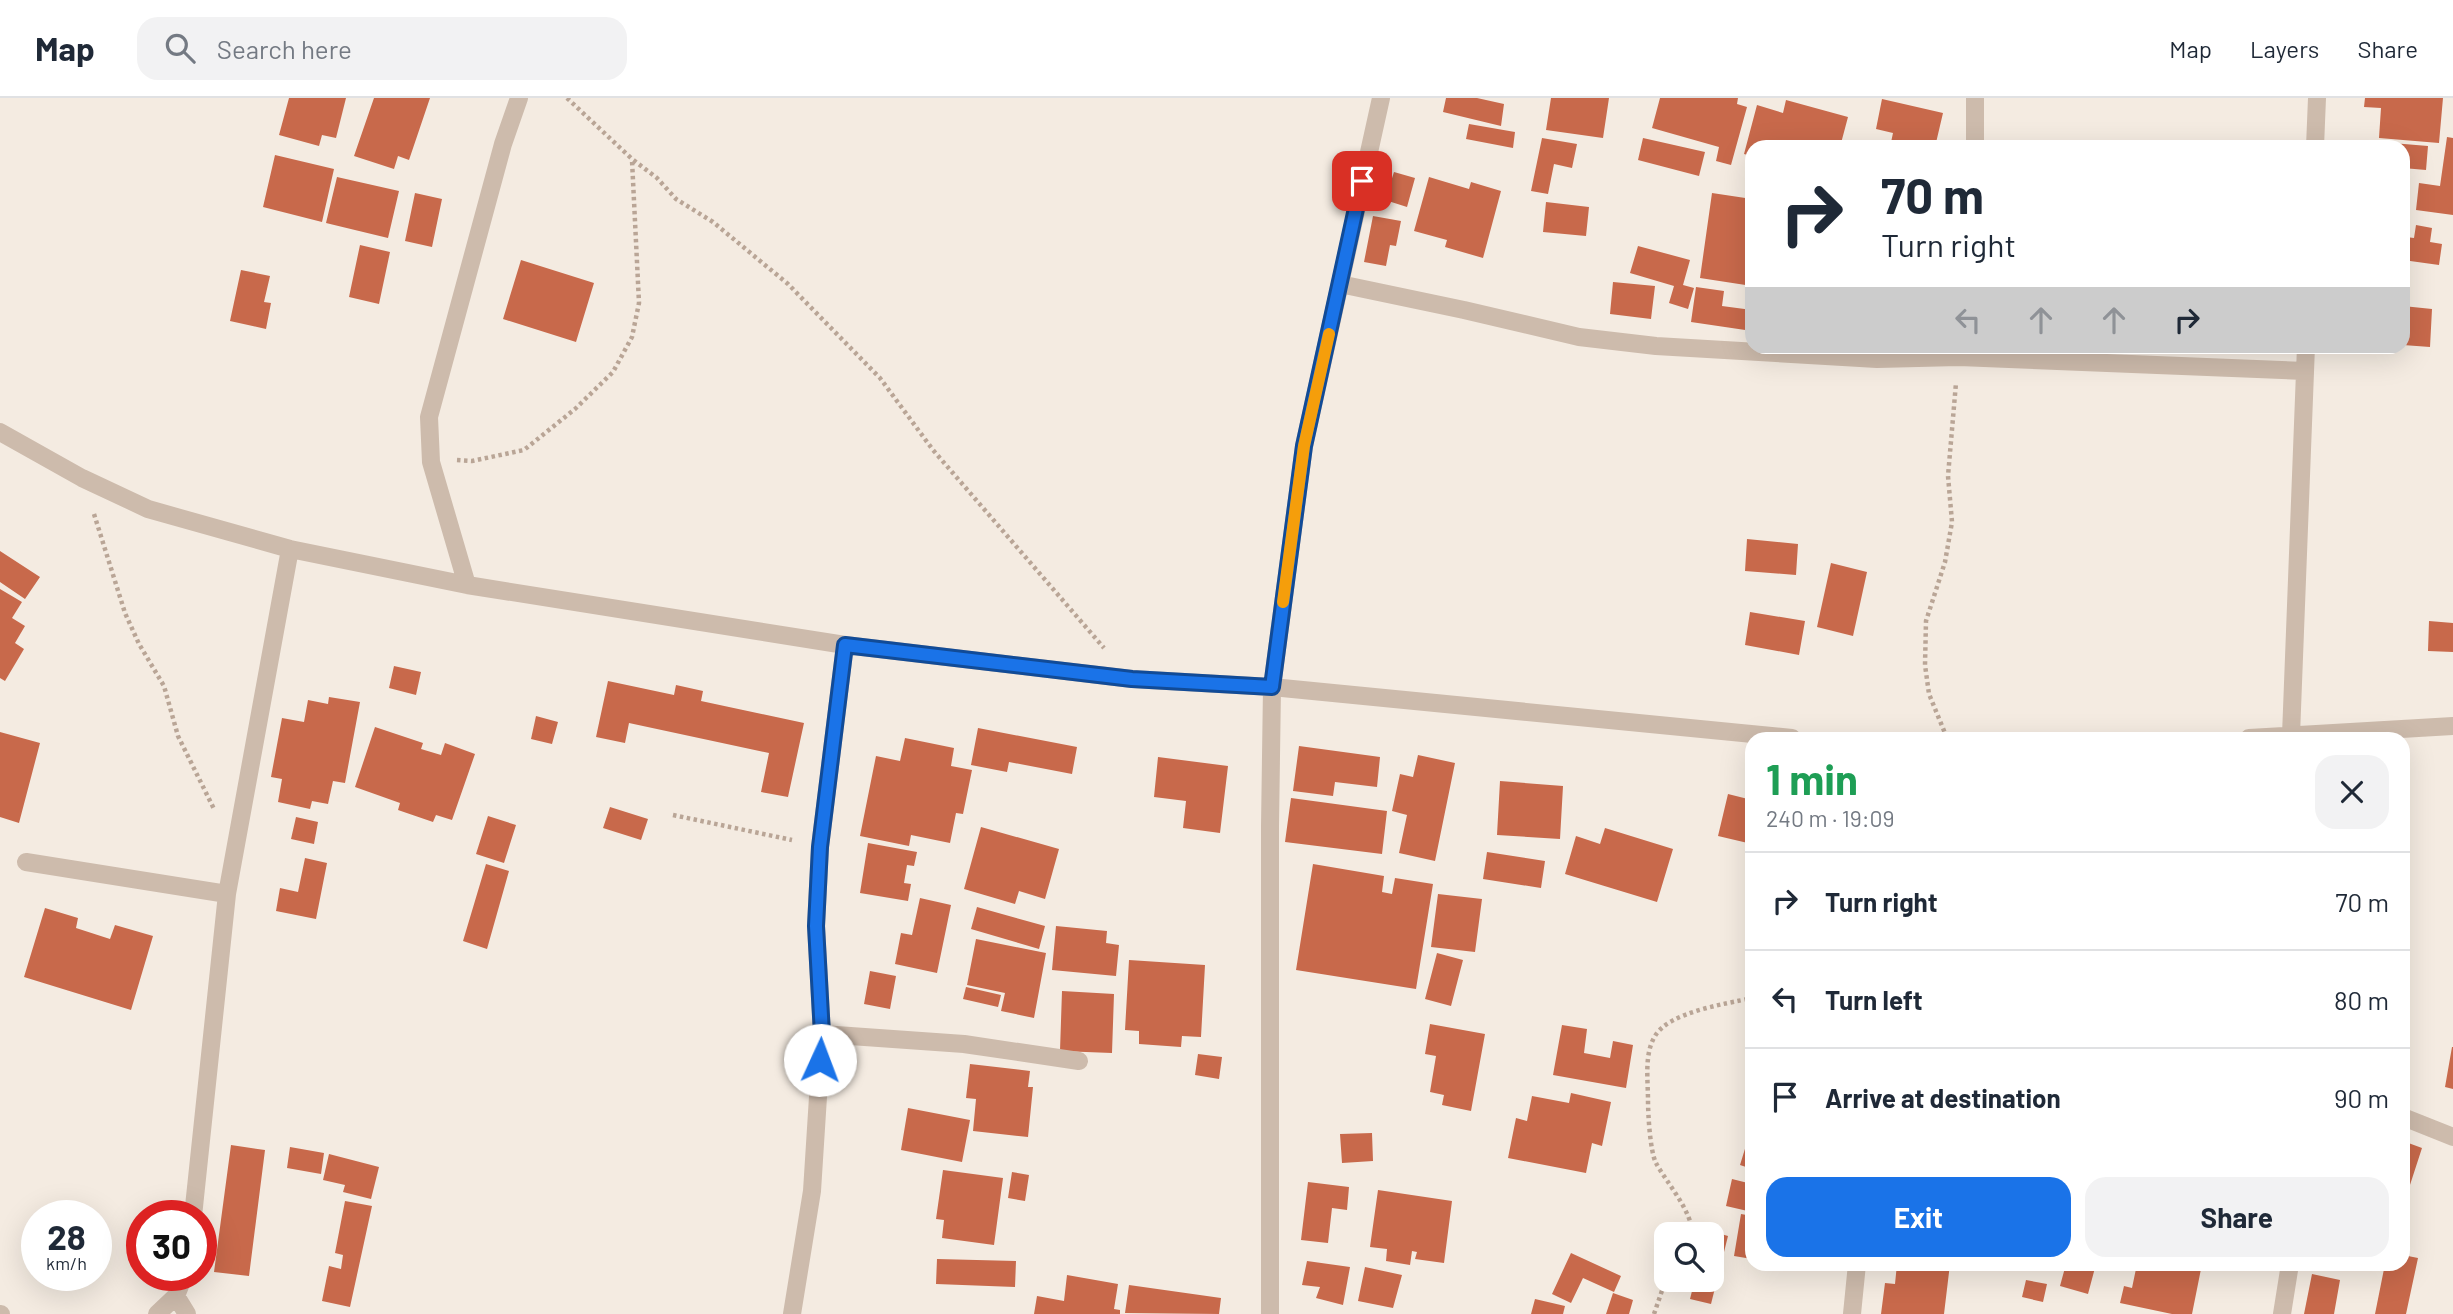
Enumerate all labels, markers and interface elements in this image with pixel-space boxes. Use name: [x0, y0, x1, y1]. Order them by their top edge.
search box: [137, 17, 627, 80]
text: Map: [35, 28, 95, 68]
icon: search: [161, 29, 199, 67]
text: Search here: [217, 33, 352, 64]
text: Map: [2169, 34, 2212, 63]
text: Layers: [2250, 34, 2319, 63]
text: Share: [2357, 34, 2418, 63]
pin: [1332, 151, 1392, 211]
icon: arrive: [1343, 162, 1381, 200]
text: 70 m: [1881, 165, 1984, 224]
icon: right: [1766, 168, 1857, 259]
text: Turn right: [1881, 225, 2016, 263]
icon: left: [1949, 301, 1987, 339]
icon: ahead: [2022, 301, 2060, 339]
icon: ahead: [2095, 301, 2133, 339]
icon: right: [2168, 301, 2206, 339]
text: 1 min: [1766, 753, 1858, 803]
button: close: [2315, 755, 2389, 829]
text: 240 m · 19:09: [1766, 804, 1894, 832]
icon: right: [1766, 882, 1804, 920]
text: Turn right: [1825, 886, 1938, 917]
text: 70 m: [2335, 886, 2389, 917]
icon: left: [1766, 980, 1804, 1018]
text: Turn left: [1825, 984, 1923, 1015]
text: 80 m: [2334, 984, 2389, 1015]
position arrow: [783, 1023, 857, 1097]
icon: arrive: [1766, 1078, 1804, 1116]
text: Arrive at destination: [1825, 1082, 2061, 1113]
text: 90 m: [2334, 1082, 2389, 1113]
button: Exit: [1766, 1177, 2071, 1257]
button: Share: [2085, 1177, 2389, 1257]
speed limit sign: 30: [126, 1200, 217, 1291]
text: 28: [47, 1215, 86, 1257]
map controls: [1654, 1222, 1724, 1292]
button: search: [1654, 1222, 1724, 1292]
text: km/h: [46, 1252, 87, 1274]

